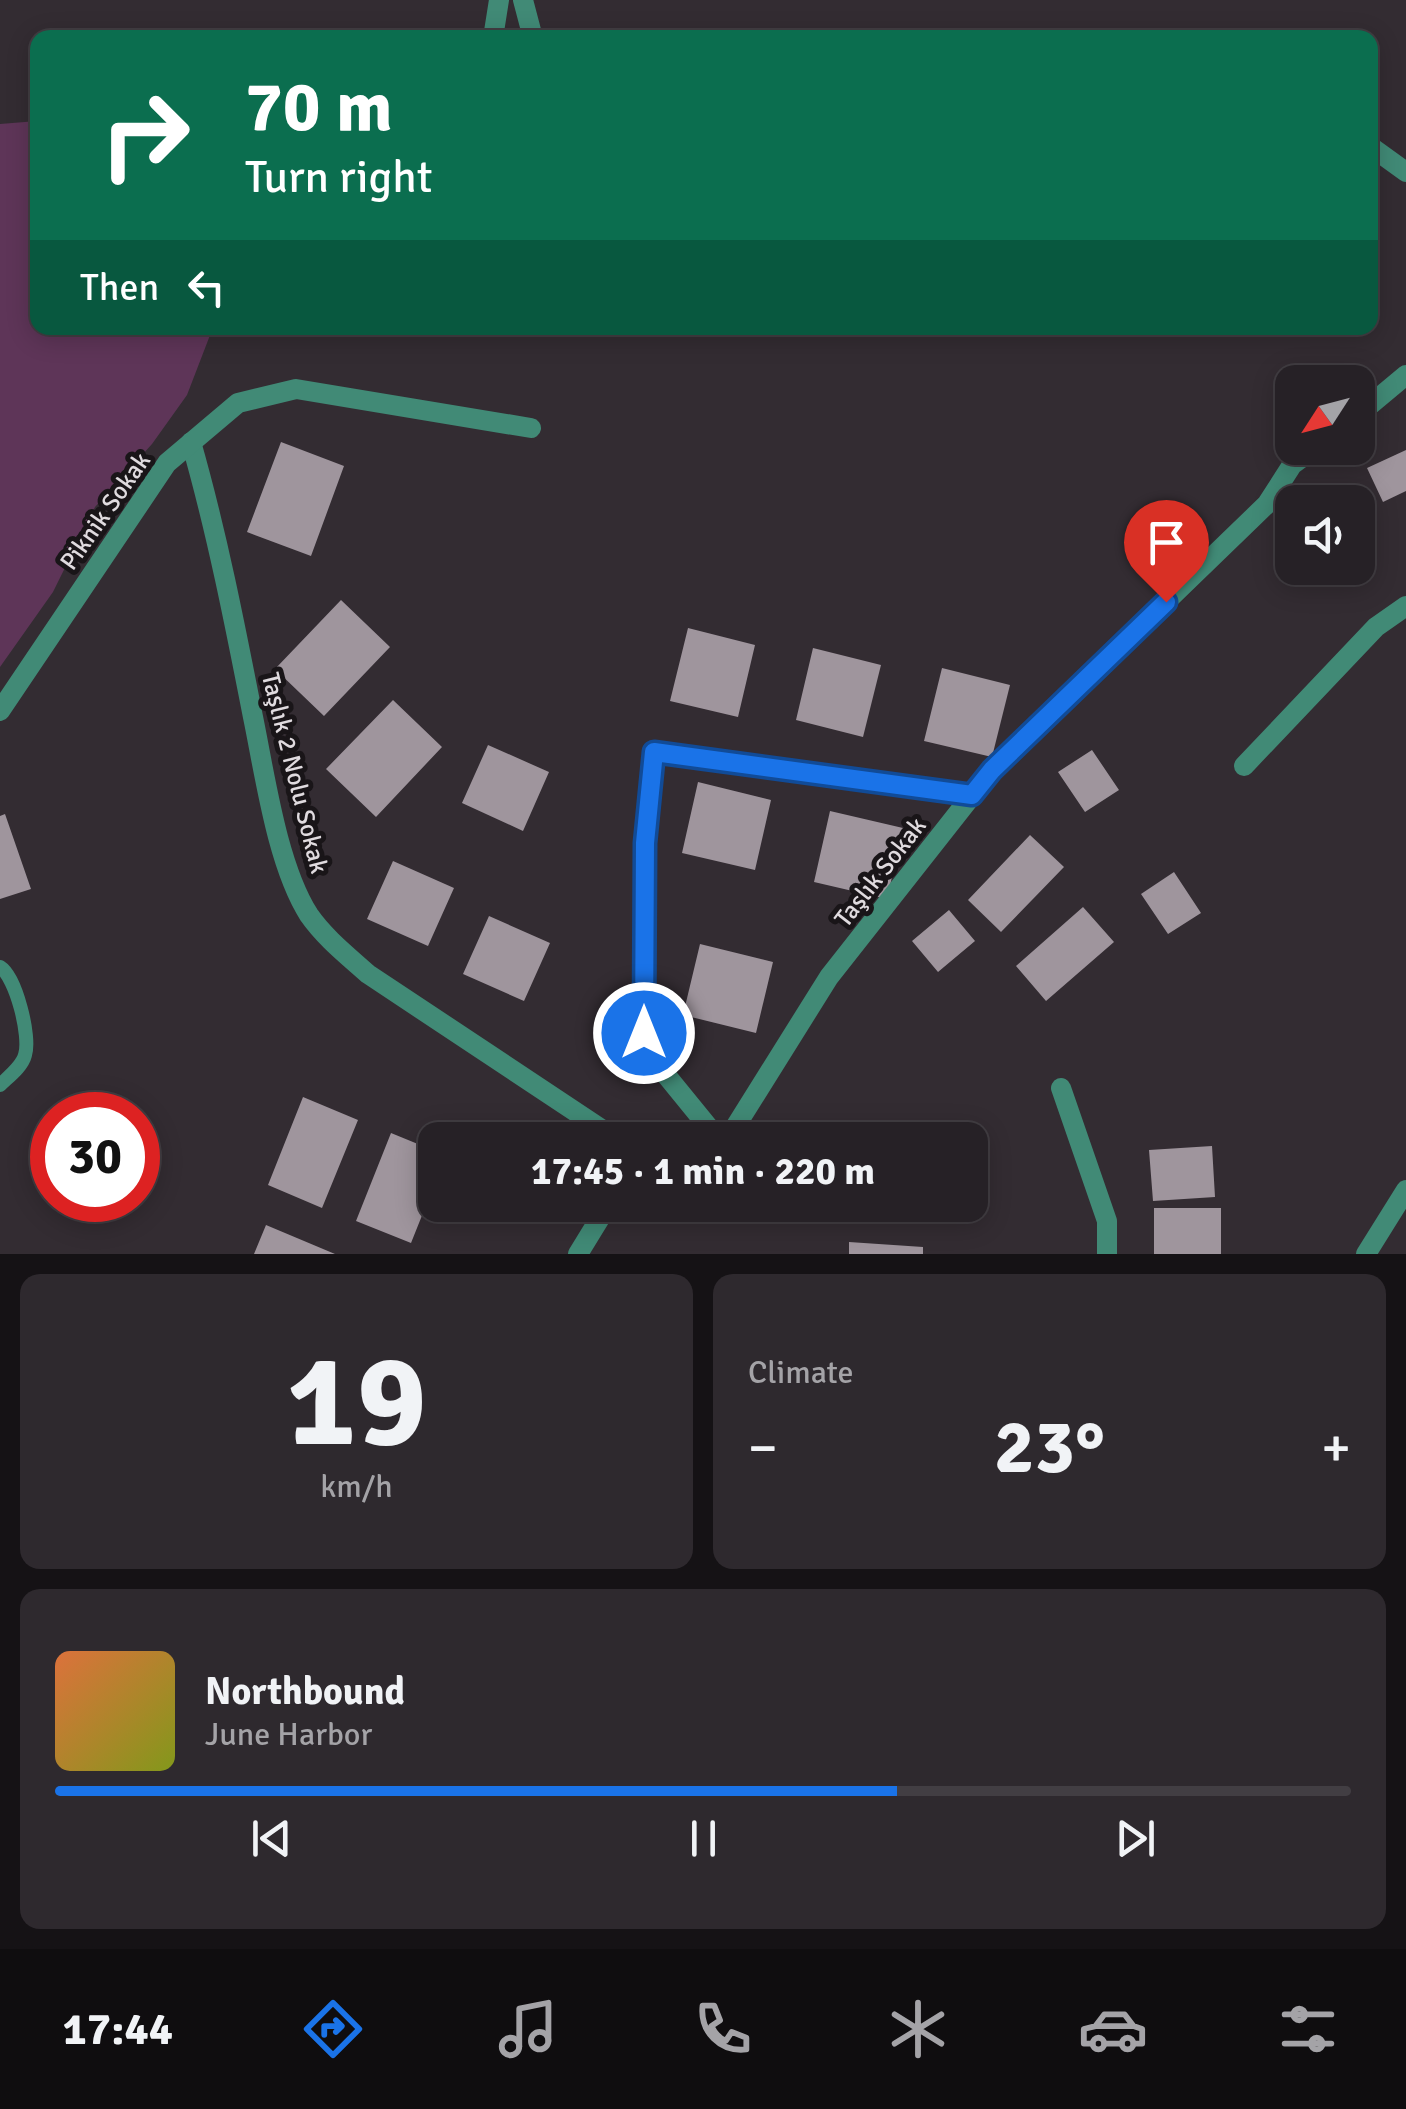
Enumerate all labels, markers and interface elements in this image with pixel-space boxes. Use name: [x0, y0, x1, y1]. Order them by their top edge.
text: 70 m: [245, 64, 393, 150]
icon: right: [80, 70, 210, 200]
text: Turn right: [245, 150, 433, 205]
icon: left: [179, 260, 234, 315]
text: Then: [80, 264, 159, 311]
north arrow: [1275, 365, 1375, 465]
map controls: [1275, 365, 1375, 585]
street label: Piknik Sokak: [53, 446, 157, 576]
button: sound: [1275, 485, 1375, 585]
pin: [1124, 500, 1209, 603]
icon: arrive: [1139, 515, 1194, 570]
street label: Taşlık 2 Nolu Sokak: [255, 669, 335, 877]
street label: Taşlık Sokak: [828, 811, 933, 933]
position arrow: [592, 981, 696, 1085]
speed limit sign: 30: [30, 1092, 160, 1222]
text: 17:45 · 1 min · 220 m: [531, 1148, 875, 1195]
text: 19: [286, 1322, 427, 1482]
text: Climate: [748, 1353, 854, 1392]
text: 23°: [994, 1401, 1105, 1494]
text: −: [748, 1414, 778, 1482]
text: +: [1321, 1414, 1351, 1482]
text: km/h: [320, 1467, 393, 1506]
text: Northbound: [205, 1668, 405, 1715]
text: June Harbor: [205, 1715, 372, 1754]
icon: previous: [244, 1811, 299, 1866]
icon: pause: [676, 1811, 731, 1866]
icon: next: [1108, 1811, 1163, 1866]
icon: directions: [298, 1994, 368, 2064]
icon: music: [493, 1994, 563, 2064]
icon: phone: [688, 1994, 758, 2064]
icon: climate: [883, 1994, 953, 2064]
icon: car: [1078, 1994, 1148, 2064]
icon: filters: [1273, 1994, 1343, 2064]
text: 17:44: [63, 2002, 173, 2057]

